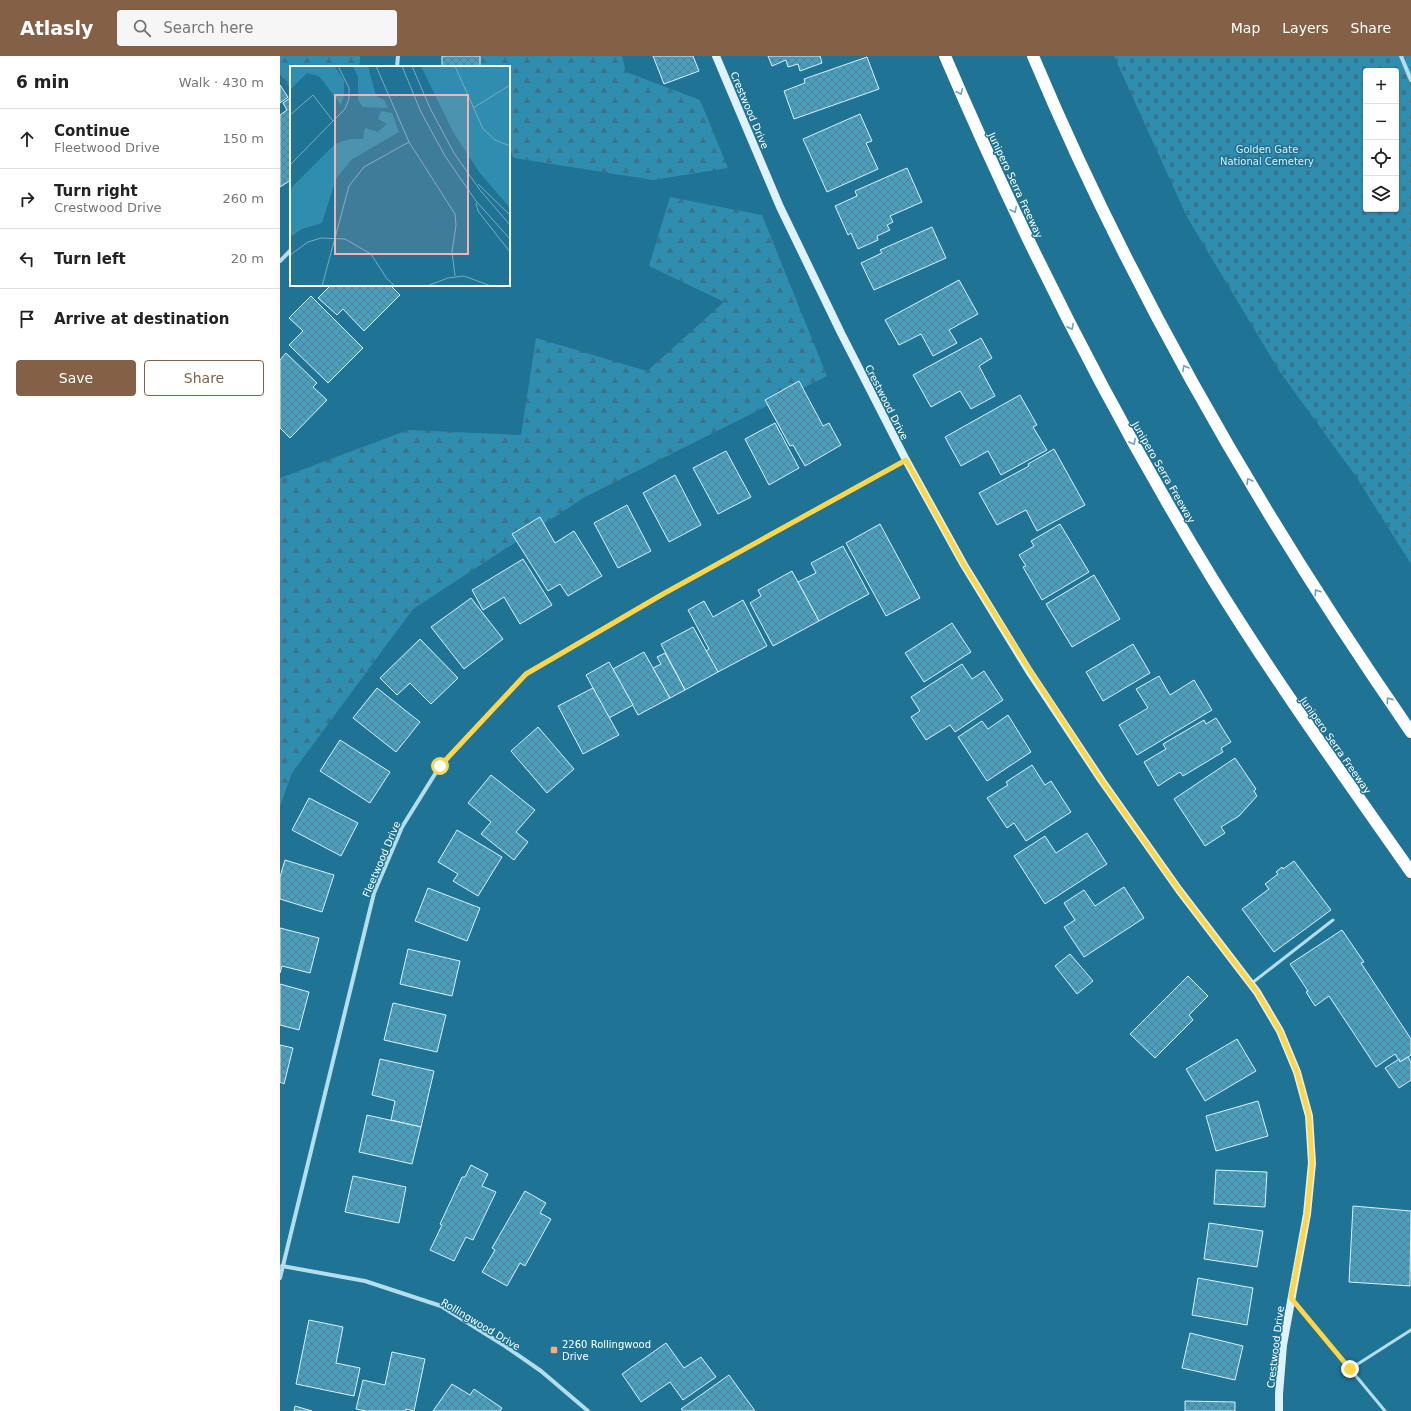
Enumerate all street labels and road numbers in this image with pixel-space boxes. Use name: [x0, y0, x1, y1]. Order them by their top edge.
street label: Crestwood Drive: [728, 70, 771, 150]
street label: Junipero Serra Freeway: [986, 130, 1045, 240]
street label: Crestwood Drive: [863, 363, 910, 442]
street label: Junipero Serra Freeway: [1129, 419, 1197, 525]
street label: Junipero Serra Freeway: [1297, 694, 1373, 796]
street label: Fleetwood Drive: [361, 820, 402, 899]
street label: Rollingwood Drive: [439, 1296, 522, 1352]
street label: Crestwood Drive: [1265, 1305, 1286, 1389]

